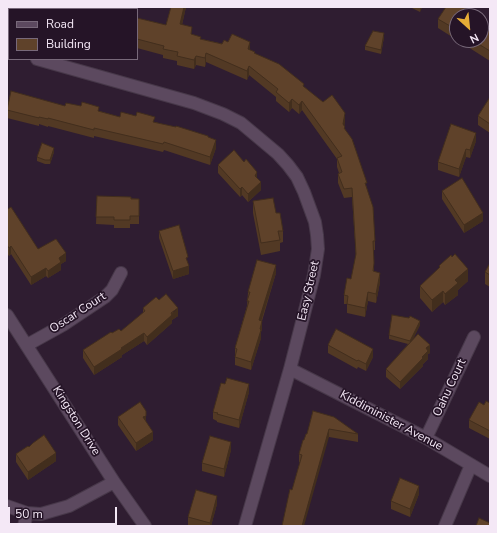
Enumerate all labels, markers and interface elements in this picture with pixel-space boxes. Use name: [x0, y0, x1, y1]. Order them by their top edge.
legend: [8, 8, 138, 60]
north arrow: [449, 8, 489, 48]
text: Road: [46, 16, 74, 32]
text: N: [467, 30, 481, 47]
text: Building: [46, 36, 91, 52]
street label: Easy Street: [295, 260, 323, 322]
street label: Oscar Court: [47, 290, 109, 336]
street label: Oahu Court: [430, 357, 470, 419]
street label: Kingston Drive: [49, 384, 103, 458]
street label: Kiddiminister Avenue: [337, 388, 445, 454]
scale bar: [10, 499, 119, 525]
text: 50 m: [15, 506, 43, 522]

